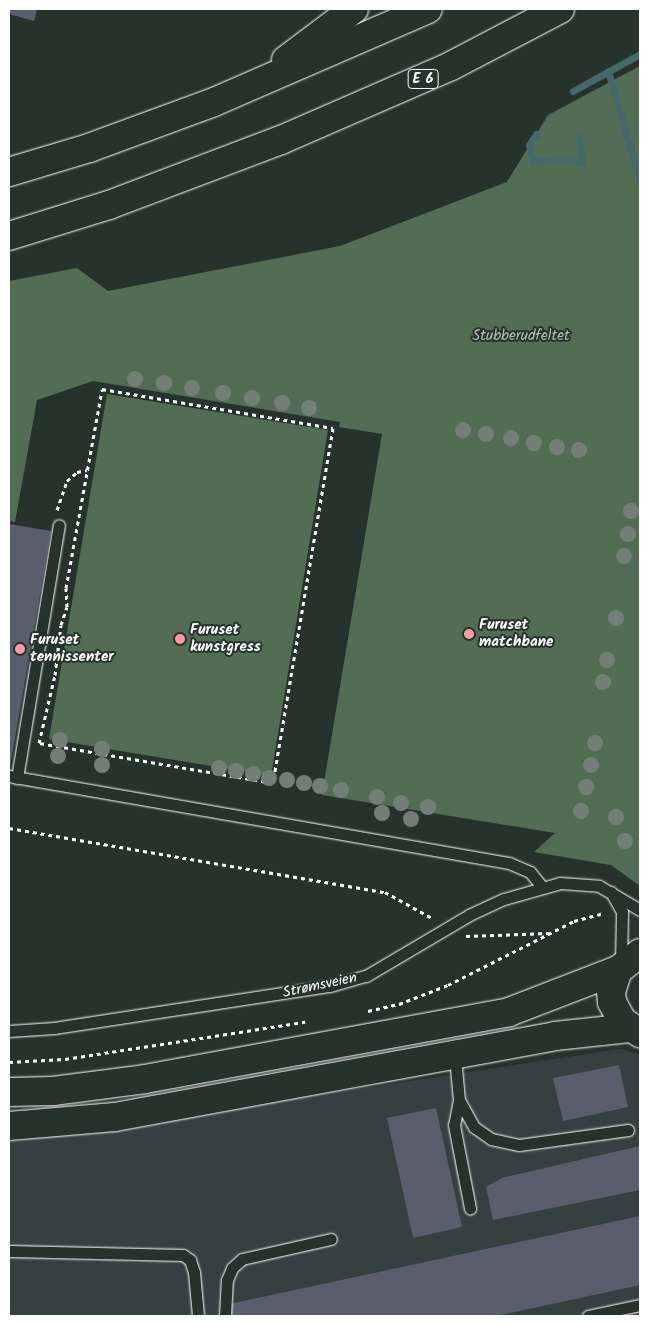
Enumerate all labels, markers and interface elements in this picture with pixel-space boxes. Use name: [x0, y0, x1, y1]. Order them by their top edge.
road number: E 6: [407, 68, 439, 90]
park label: Stubberudfeltet: [472, 328, 570, 346]
place label: Furuset matchbane: [479, 616, 553, 651]
place label: Furuset kunstgress: [190, 621, 261, 656]
marker: Furuset matchbane: [463, 628, 475, 640]
place label: Furuset tennissenter: [30, 631, 114, 666]
marker: Furuset kunstgress: [174, 633, 186, 645]
marker: Furuset tennissenter: [14, 643, 26, 655]
street label: Strømsveien: [281, 969, 359, 1003]

